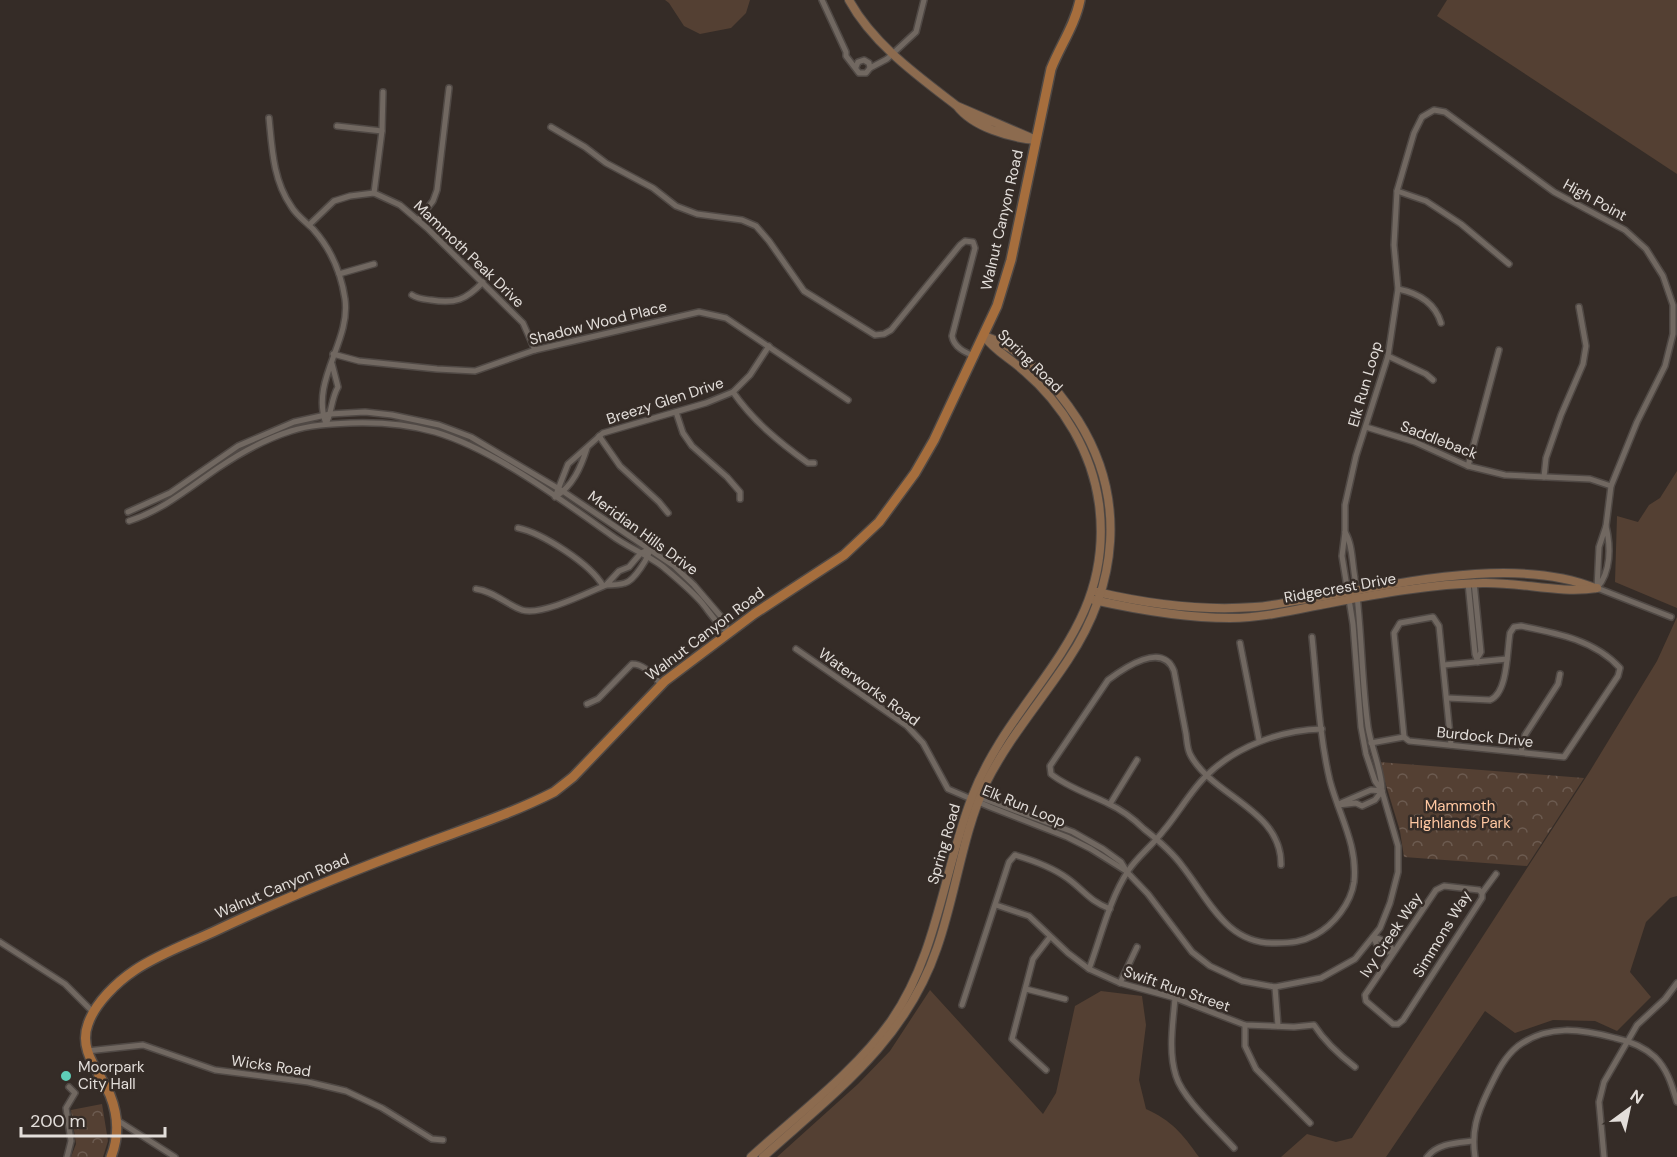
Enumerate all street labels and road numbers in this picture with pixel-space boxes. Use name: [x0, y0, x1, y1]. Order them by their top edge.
street label: Walnut Canyon Road: [976, 148, 1028, 292]
street label: High Point: [1560, 174, 1631, 226]
street label: Mammoth Peak Drive: [409, 196, 529, 312]
street label: Shadow Wood Place: [527, 296, 669, 350]
street label: Spring Road: [993, 325, 1067, 397]
street label: Elk Run Loop: [1343, 339, 1387, 429]
street label: Breezy Glen Drive: [604, 373, 726, 429]
street label: Saddleback: [1397, 416, 1481, 464]
street label: Meridian Hills Drive: [584, 486, 702, 580]
street label: Ridgecrest Drive: [1282, 568, 1398, 608]
street label: Walnut Canyon Road: [642, 583, 768, 685]
street label: Waterworks Road: [814, 643, 924, 731]
street label: Burdock Drive: [1436, 722, 1534, 752]
street label: Elk Run Loop: [979, 780, 1069, 832]
street label: Spring Road: [923, 801, 965, 887]
street label: Walnut Canyon Road: [212, 849, 352, 923]
street label: Simmons Way: [1408, 886, 1476, 981]
street label: Ivy Creek Way: [1355, 888, 1427, 981]
street label: Swift Run Street: [1121, 961, 1233, 1017]
street label: Wicks Road: [230, 1051, 312, 1081]

